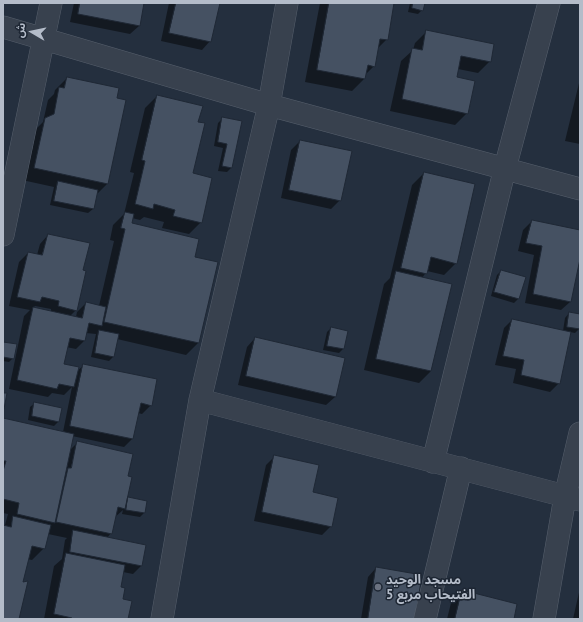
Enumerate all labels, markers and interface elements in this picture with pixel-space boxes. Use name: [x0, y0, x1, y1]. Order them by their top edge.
north arrow: [12, 12, 52, 52]
text: ش: [12, 22, 28, 39]
place label: مسجد الوحيد الفتيحاب مربع 5: [386, 572, 475, 603]
marker: مسجد الوحيد الفتيحاب مربع 5: [373, 582, 383, 592]

